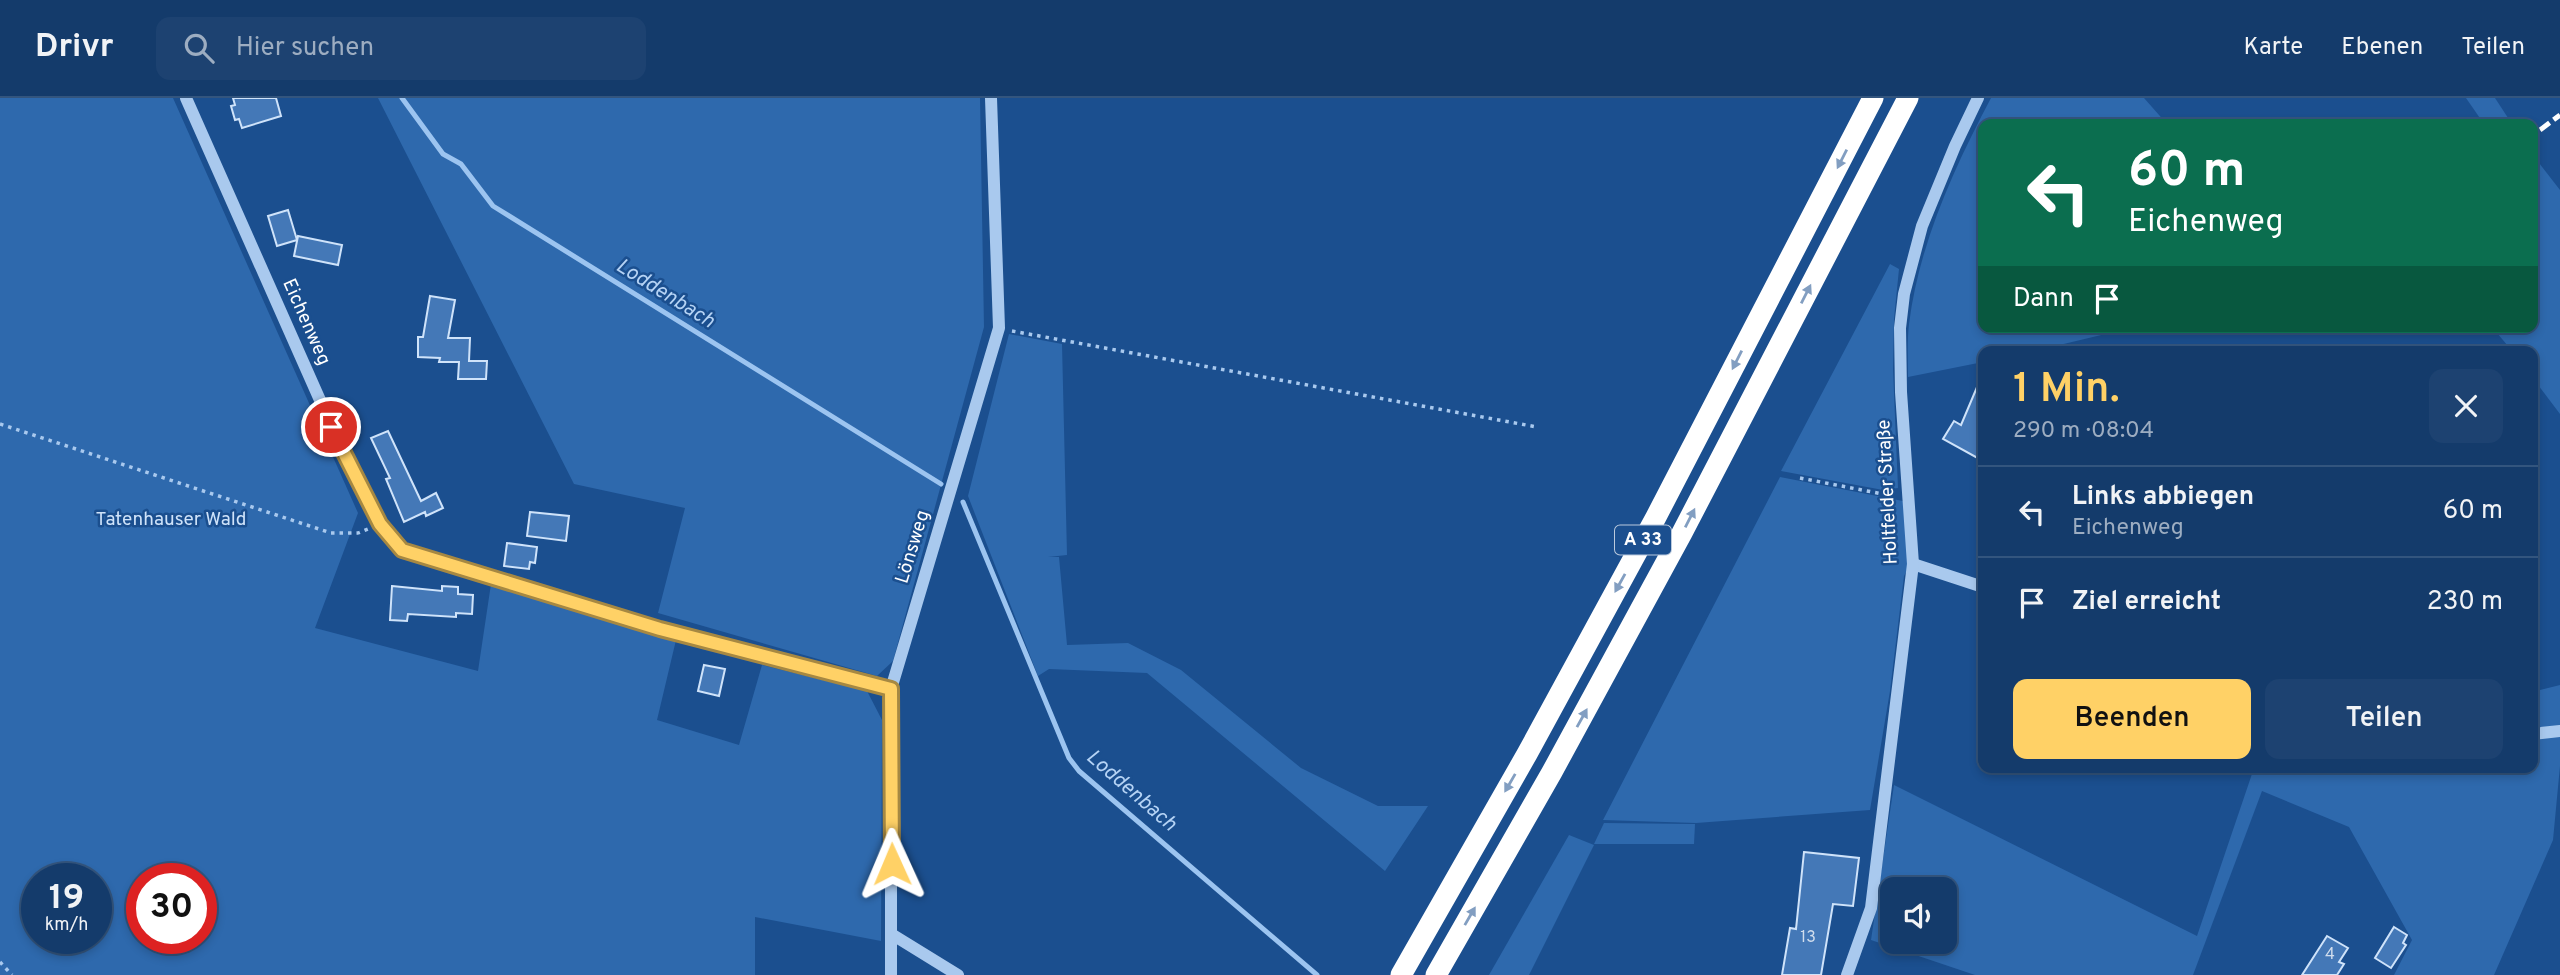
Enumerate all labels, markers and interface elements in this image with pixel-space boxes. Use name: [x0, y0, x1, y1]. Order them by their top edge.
search box: [156, 17, 646, 80]
text: Drivr: [35, 27, 114, 69]
icon: search: [180, 29, 218, 67]
text: Hier suchen: [236, 32, 374, 65]
text: Karte: [2243, 33, 2303, 63]
text: Ebenen: [2341, 33, 2423, 63]
text: Teilen: [2461, 33, 2525, 63]
text: 60 m: [2128, 142, 2246, 204]
icon: left: [2013, 147, 2104, 238]
one-way arrow: [1836, 149, 1848, 168]
text: Eichenweg: [2128, 203, 2283, 243]
water label: Loddenbach: [611, 253, 720, 335]
street label: Eichenweg: [276, 275, 336, 369]
icon: arrive: [2088, 280, 2126, 318]
text: Dann: [2013, 283, 2074, 316]
one-way arrow: [1801, 284, 1812, 304]
one-way arrow: [1731, 351, 1743, 370]
text: 1 Min.: [2013, 364, 2120, 417]
button: close: [2429, 369, 2503, 443]
pin: [301, 397, 361, 457]
icon: arrive: [312, 408, 350, 446]
text: 290 m · 08:04: [2013, 417, 2154, 446]
street label: Holtfelder Straße: [1872, 419, 1904, 565]
text: Links abbiegen: [2072, 481, 2254, 514]
icon: left: [2013, 493, 2051, 531]
text: 60 m: [2443, 495, 2503, 528]
street label: Lönsweg: [890, 507, 936, 587]
park label: Tatenhauser Wald: [96, 508, 246, 532]
one-way arrow: [1685, 508, 1696, 528]
text: Eichenweg: [2072, 514, 2184, 543]
road number: A 33: [1615, 526, 1671, 555]
one-way arrow: [1614, 574, 1626, 594]
icon: arrive: [2013, 584, 2051, 622]
text: Ziel erreicht: [2072, 586, 2221, 619]
text: 230 m: [2427, 586, 2503, 619]
button: Beenden: [2013, 679, 2251, 759]
button: Teilen: [2265, 679, 2503, 759]
one-way arrow: [1575, 707, 1587, 727]
water label: Loddenbach: [1080, 744, 1182, 838]
one-way arrow: [1504, 773, 1516, 793]
position arrow: [855, 827, 929, 901]
speed limit sign: 30: [126, 863, 217, 954]
text: 19: [49, 877, 84, 921]
map controls: [1880, 877, 1957, 954]
button: sound: [1880, 877, 1957, 954]
one-way arrow: [1464, 906, 1476, 925]
text: km/h: [45, 914, 88, 937]
house number: 13: [1800, 928, 1816, 948]
house number: 4: [2325, 945, 2335, 965]

